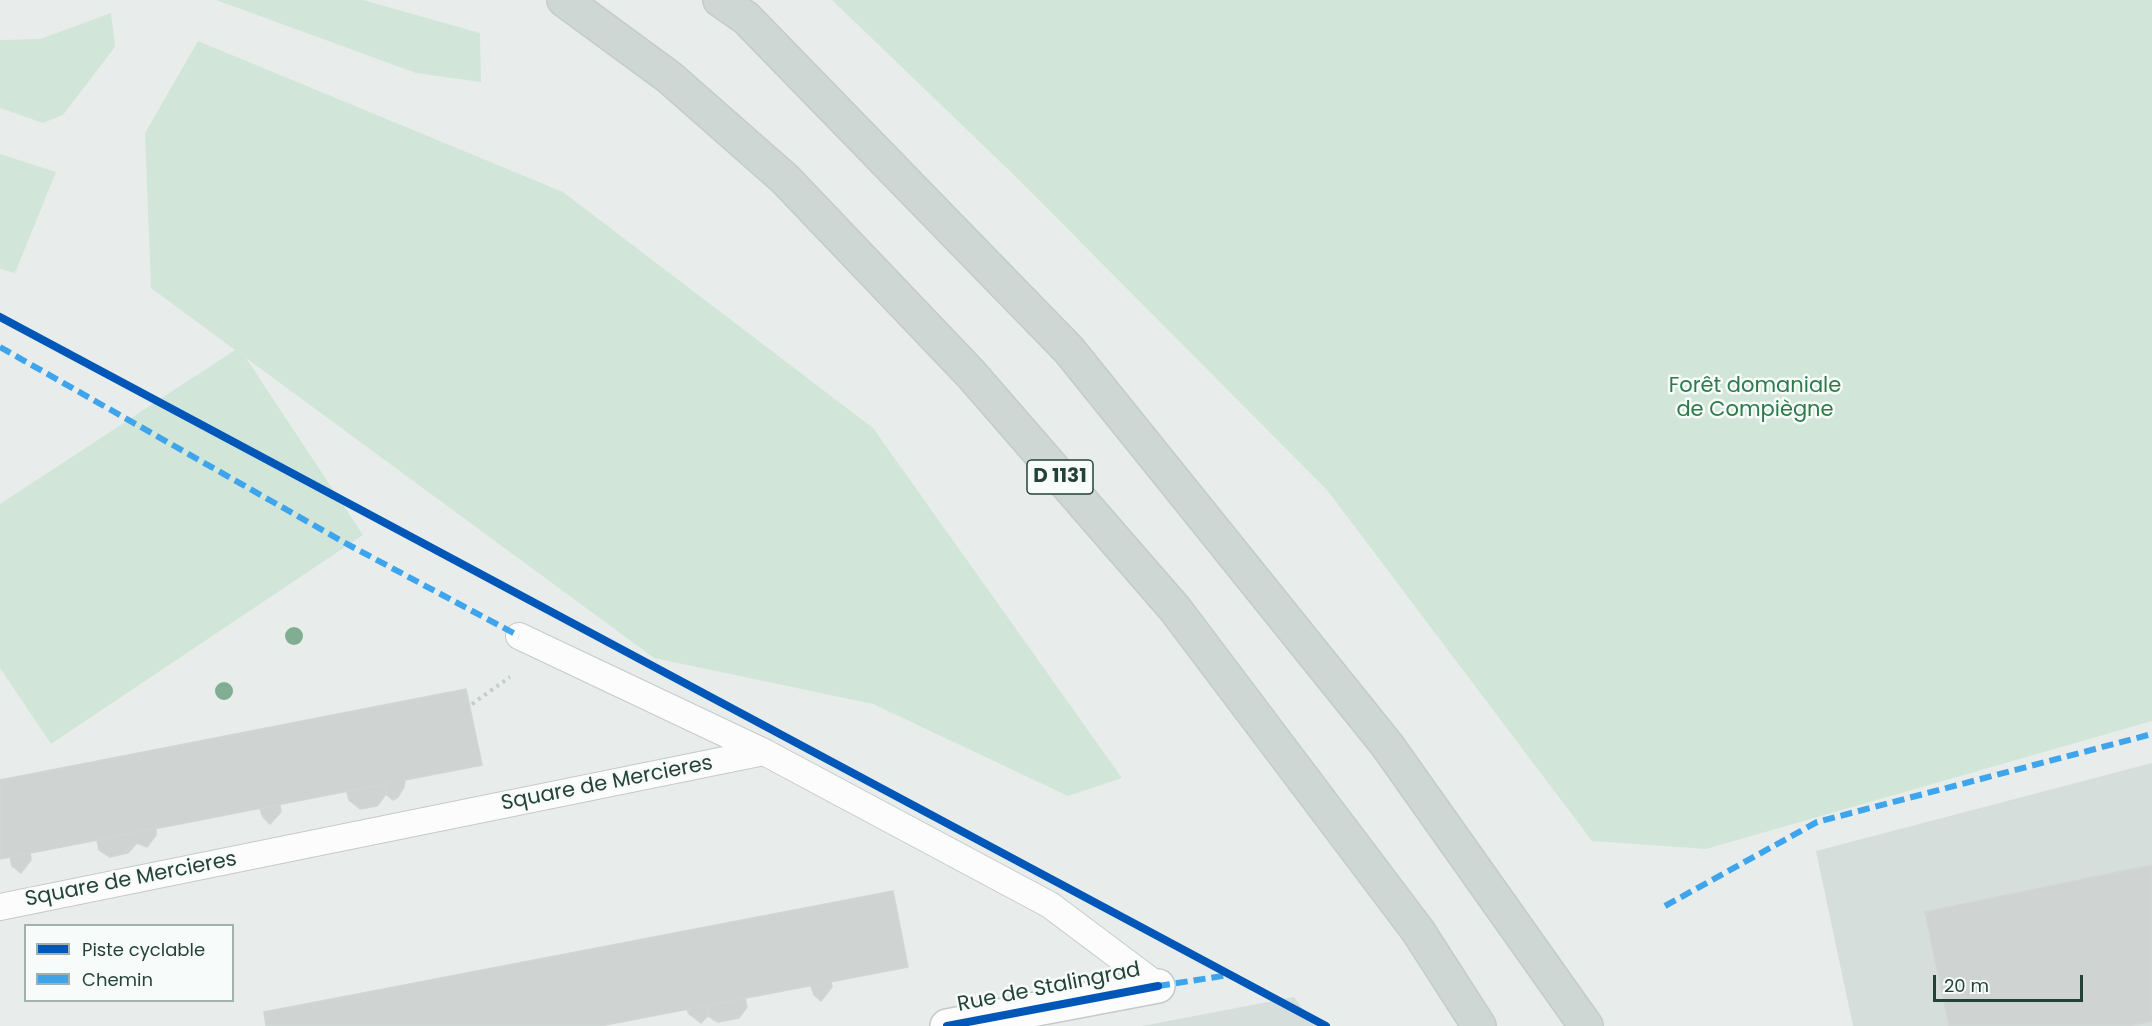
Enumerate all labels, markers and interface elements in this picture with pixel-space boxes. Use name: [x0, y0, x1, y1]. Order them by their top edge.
park label: Forêt domaniale de Compiègne: [1669, 374, 1841, 424]
road number: D 1131: [1027, 460, 1093, 494]
street label: Square de Mercieres: [499, 751, 715, 817]
street label: Square de Mercieres: [23, 847, 239, 913]
legend: [24, 924, 234, 1002]
text: Piste cyclable: [82, 937, 205, 962]
street label: Rue de Stalingrad: [955, 958, 1143, 1018]
scale bar: [1936, 963, 2086, 1001]
text: Chemin: [82, 967, 153, 992]
text: 20 m: [1944, 973, 1989, 998]

